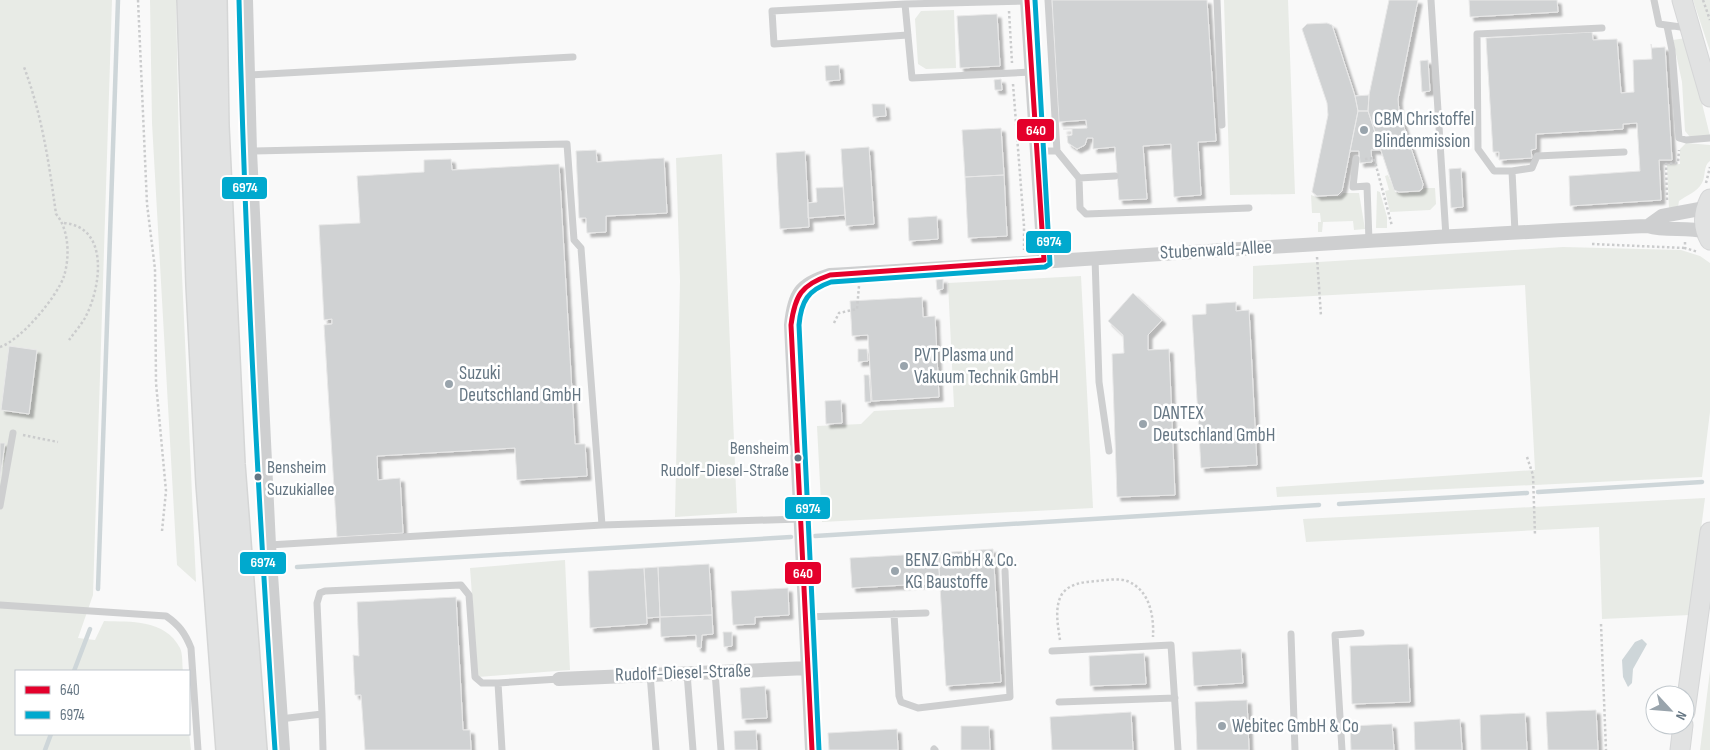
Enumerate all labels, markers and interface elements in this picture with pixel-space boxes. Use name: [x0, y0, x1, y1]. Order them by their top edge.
place label: CBM Christoffel Blindenmission: [1374, 108, 1474, 153]
line badge: 640: [1016, 118, 1055, 142]
text: 640: [1026, 122, 1046, 139]
marker: CBM Christoffel Blindenmission: [1358, 124, 1370, 136]
line badge: 6974: [221, 176, 268, 200]
text: 6974: [233, 179, 258, 196]
line badge: 6974: [1025, 230, 1072, 254]
text: 6974: [1037, 233, 1062, 250]
street label: Stubenwald-Allee: [1159, 236, 1273, 264]
place label: PVT Plasma und Vakuum Technik GmbH: [914, 344, 1059, 389]
marker: PVT Plasma und Vakuum Technik GmbH: [898, 360, 910, 372]
place label: Suzuki Deutschland GmbH: [459, 362, 581, 407]
marker: Suzuki Deutschland GmbH: [443, 378, 455, 390]
place label: DANTEX Deutschland GmbH: [1153, 402, 1275, 447]
marker: DANTEX Deutschland GmbH: [1137, 418, 1149, 430]
place label: Bensheim Rudolf-Diesel-Straße: [660, 438, 789, 481]
marker: Bensheim Rudolf-Diesel-Straße: [793, 453, 803, 463]
place label: Bensheim Suzukiallee: [267, 457, 335, 500]
marker: Bensheim Suzukiallee: [253, 472, 263, 482]
line badge: 6974: [784, 496, 831, 520]
text: 6974: [796, 500, 821, 517]
place label: BENZ GmbH & Co. KG Baustoffe: [905, 549, 1017, 594]
line badge: 6974: [239, 551, 287, 575]
text: 6974: [251, 554, 276, 571]
line badge: 640: [784, 561, 822, 585]
text: 640: [793, 565, 813, 582]
marker: BENZ GmbH & Co. KG Baustoffe: [889, 565, 901, 577]
street label: Rudolf-Diesel-Straße: [615, 659, 751, 687]
legend: [15, 670, 190, 735]
text: 640: [60, 681, 80, 700]
north arrow: [1645, 685, 1695, 735]
text: 6974: [60, 706, 85, 725]
text: N: [1672, 708, 1691, 723]
place label: Webitec GmbH & Co: [1232, 715, 1359, 738]
marker: Webitec GmbH & Co: [1216, 720, 1228, 732]

